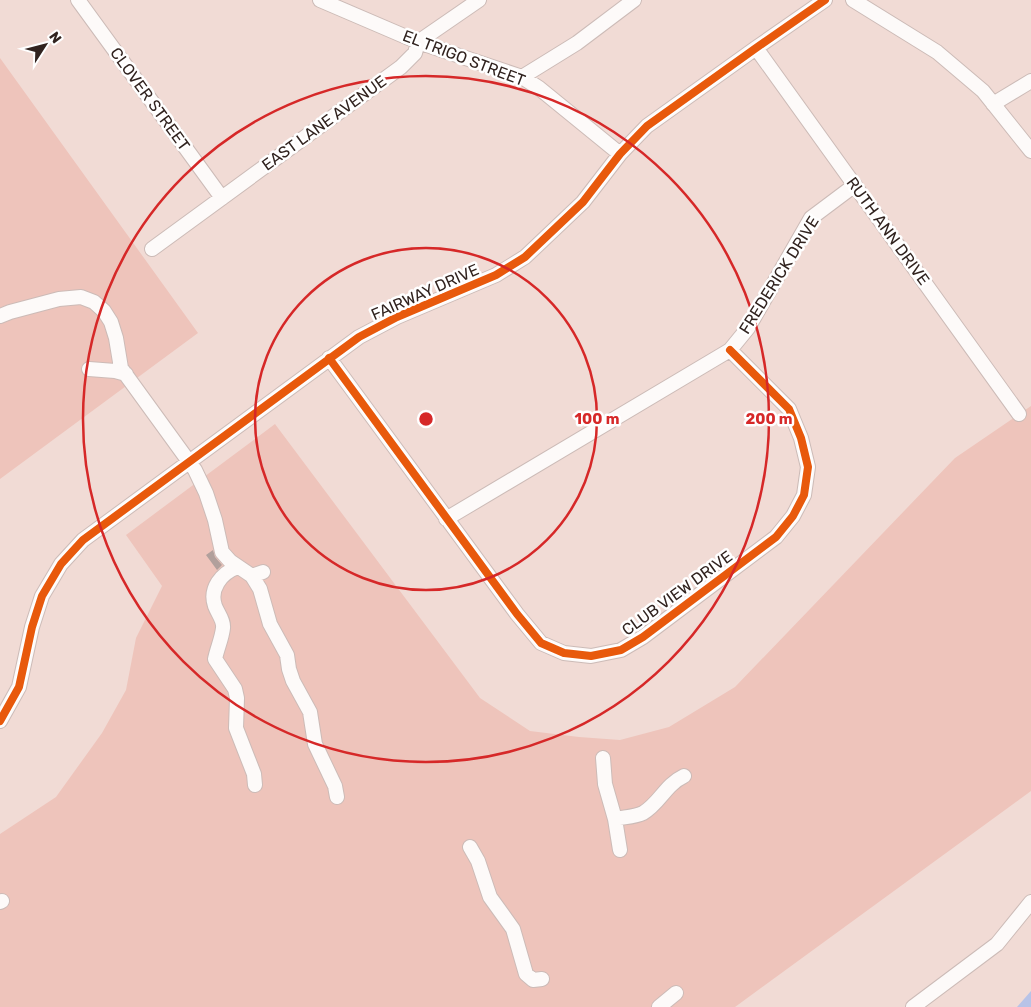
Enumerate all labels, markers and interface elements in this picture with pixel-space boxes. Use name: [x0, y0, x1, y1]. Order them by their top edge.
north arrow: [20, 20, 70, 70]
street label: EL TRIGO STREET: [400, 26, 528, 90]
text: N: [45, 29, 65, 47]
street label: CLOVER STREET: [106, 44, 194, 154]
street label: EAST LANE AVENUE: [258, 72, 390, 174]
street label: RUTH ANN DRIVE: [842, 173, 934, 289]
street label: FREDERICK DRIVE: [735, 213, 823, 337]
street label: FAIRWAY DRIVE: [368, 260, 482, 324]
centre of rings: [417, 410, 435, 428]
text: 100 m: [575, 410, 619, 428]
text: 200 m: [745, 410, 793, 428]
street label: CLUB VIEW DRIVE: [618, 547, 736, 639]

